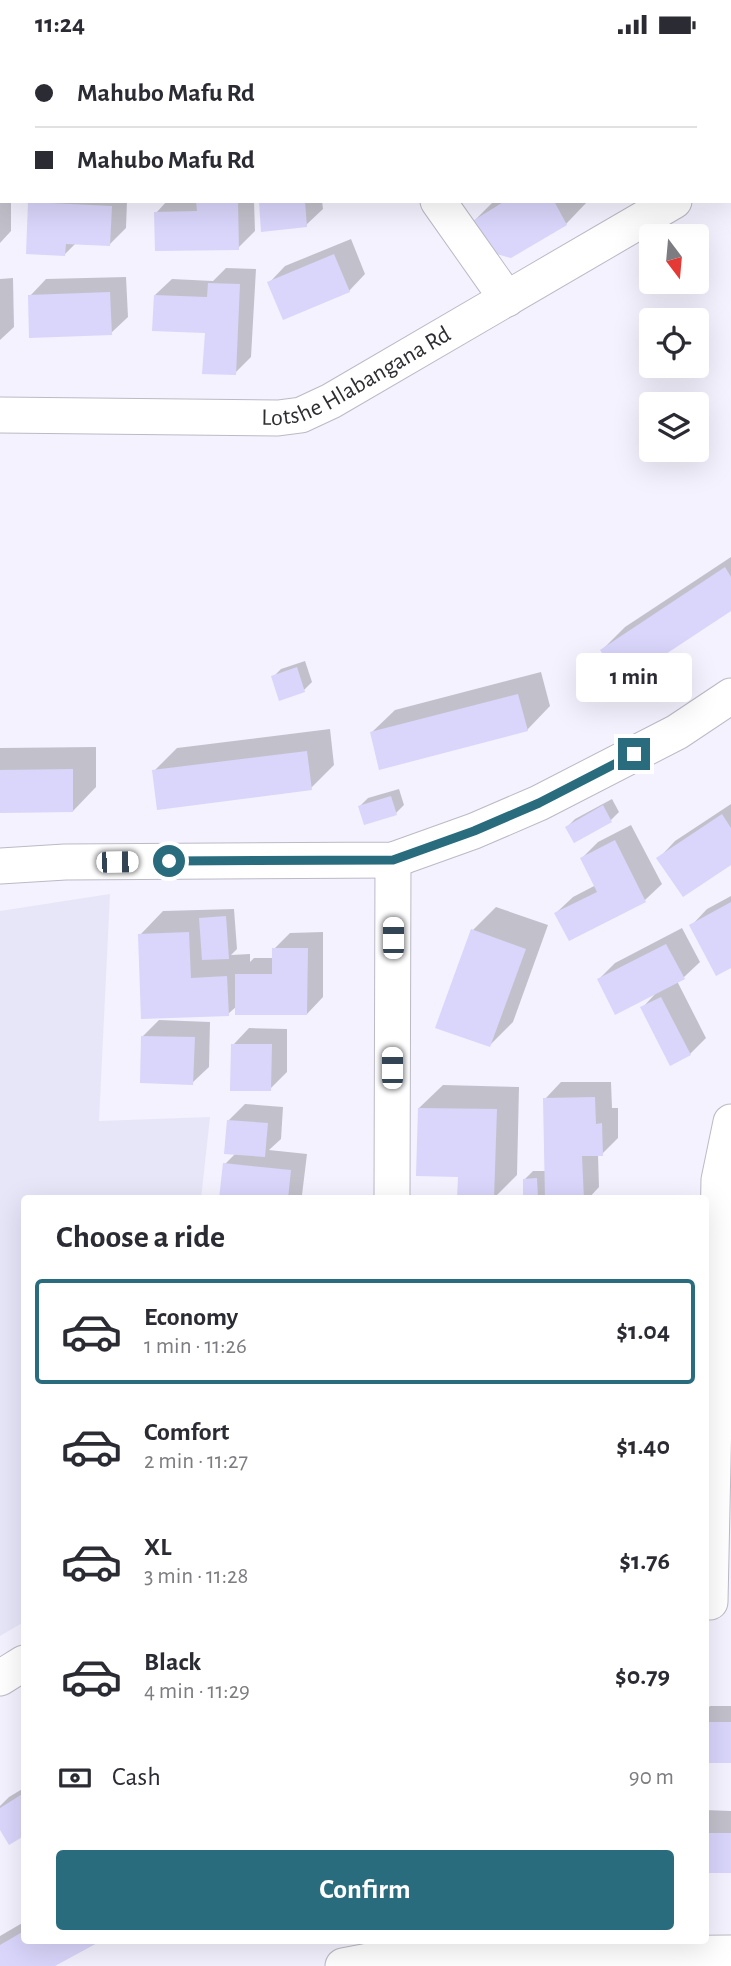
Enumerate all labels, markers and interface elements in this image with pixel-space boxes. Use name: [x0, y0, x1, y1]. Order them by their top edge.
text: 11:24: [35, 11, 85, 37]
text: Mahubo Mafu Rd: [77, 80, 255, 106]
text: Mahubo Mafu Rd: [77, 147, 255, 173]
north arrow: [639, 224, 709, 294]
map controls: [639, 224, 709, 462]
button: locate: [639, 308, 709, 378]
street label: Lotshe Hlabangana Rd: [261, 322, 455, 430]
button: layers: [639, 392, 709, 462]
callout: 1 min: [576, 653, 692, 701]
text: 1 min: [610, 666, 658, 689]
route end: [618, 738, 650, 770]
route start: [153, 845, 185, 877]
car: [96, 851, 139, 873]
car: [383, 917, 404, 959]
car: [382, 1047, 403, 1089]
text: Choose a ride: [56, 1221, 225, 1253]
icon: car: [60, 1300, 123, 1363]
text: Economy: [144, 1304, 238, 1330]
text: $1.04: [616, 1318, 670, 1344]
text: 1 min · 11:26: [144, 1335, 247, 1358]
icon: car: [60, 1415, 123, 1478]
text: Comfort: [144, 1419, 229, 1445]
text: $1.40: [616, 1433, 670, 1459]
text: 2 min · 11:27: [144, 1450, 248, 1473]
icon: car: [60, 1530, 123, 1593]
text: XL: [144, 1534, 171, 1560]
text: $1.76: [619, 1548, 670, 1574]
text: 3 min · 11:28: [144, 1565, 248, 1588]
icon: car: [60, 1645, 123, 1708]
text: Black: [144, 1649, 201, 1675]
text: $0.79: [615, 1663, 670, 1689]
text: 4 min · 11:29: [144, 1680, 250, 1703]
icon: cash: [56, 1759, 94, 1797]
text: Cash: [112, 1764, 161, 1790]
text: 90 m: [629, 1766, 674, 1789]
button: Confirm: [56, 1850, 674, 1930]

